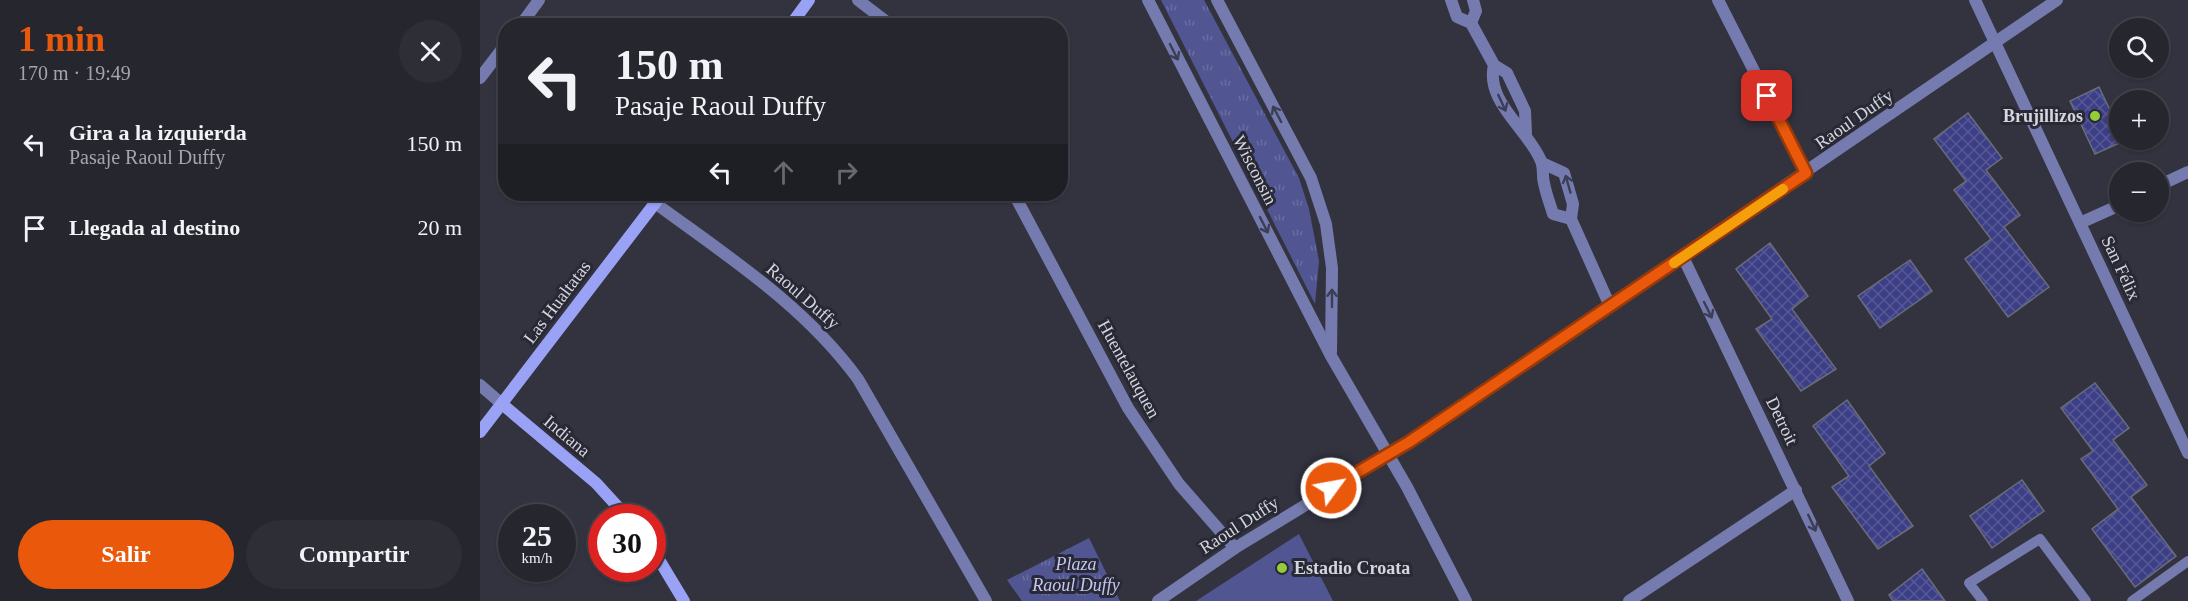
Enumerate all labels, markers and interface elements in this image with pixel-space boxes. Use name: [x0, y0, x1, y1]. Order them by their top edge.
map controls: [2109, 18, 2169, 222]
button: search: [2109, 18, 2169, 78]
text: 1 min: [18, 19, 105, 59]
button: close: [399, 20, 462, 83]
icon: left: [516, 42, 594, 120]
text: 150 m: [615, 42, 724, 88]
one-way arrow: [1169, 43, 1181, 61]
text: 170 m · 19:49: [18, 62, 131, 84]
pin: [1741, 70, 1792, 121]
icon: arrive: [1750, 79, 1783, 112]
street label: Raoul Duffy: [1811, 85, 1897, 153]
button: +: [2109, 90, 2169, 150]
text: Pasaje Raoul Duffy: [615, 91, 826, 121]
one-way arrow: [1497, 93, 1509, 111]
one-way arrow: [1271, 106, 1283, 123]
place label: Brujillizos: [2003, 106, 2083, 126]
marker: Brujillizos: [2088, 109, 2102, 123]
text: Gira a la izquierda: [69, 120, 247, 145]
icon: left: [18, 128, 51, 161]
text: 150 m: [406, 131, 462, 156]
street label: Wisconsin: [1229, 132, 1281, 208]
text: Pasaje Raoul Duffy: [69, 146, 225, 168]
icon: left: [704, 156, 737, 189]
icon: ahead: [767, 156, 800, 189]
icon: right: [830, 156, 863, 189]
button: −: [2109, 162, 2169, 222]
one-way arrow: [1561, 175, 1573, 194]
icon: arrive: [18, 212, 51, 245]
text: Llegada al destino: [69, 215, 240, 240]
text: 20 m: [417, 215, 462, 240]
one-way arrow: [1259, 216, 1270, 234]
street label: San Félix: [2097, 233, 2145, 303]
street label: Las Hualtatas: [519, 257, 595, 347]
street label: Raoul Duffy: [762, 259, 844, 333]
one-way arrow: [1326, 288, 1337, 308]
one-way arrow: [1703, 300, 1715, 318]
street label: Huentelauquen: [1094, 316, 1164, 422]
street label: Detroit: [1762, 394, 1802, 448]
street label: Indiana: [540, 411, 594, 461]
position arrow: [1299, 456, 1363, 520]
street label: Raoul Duffy: [1196, 492, 1282, 558]
speed limit sign: 30: [588, 504, 666, 582]
one-way arrow: [1806, 513, 1818, 531]
text: 25: [522, 519, 552, 552]
button: Salir: [18, 520, 234, 589]
button: Compartir: [246, 520, 462, 589]
text: km/h: [522, 550, 552, 566]
park label: Plaza Raoul Duffy: [1031, 554, 1120, 595]
place label: Estadio Croata: [1294, 558, 1410, 578]
marker: Estadio Croata: [1275, 561, 1289, 575]

